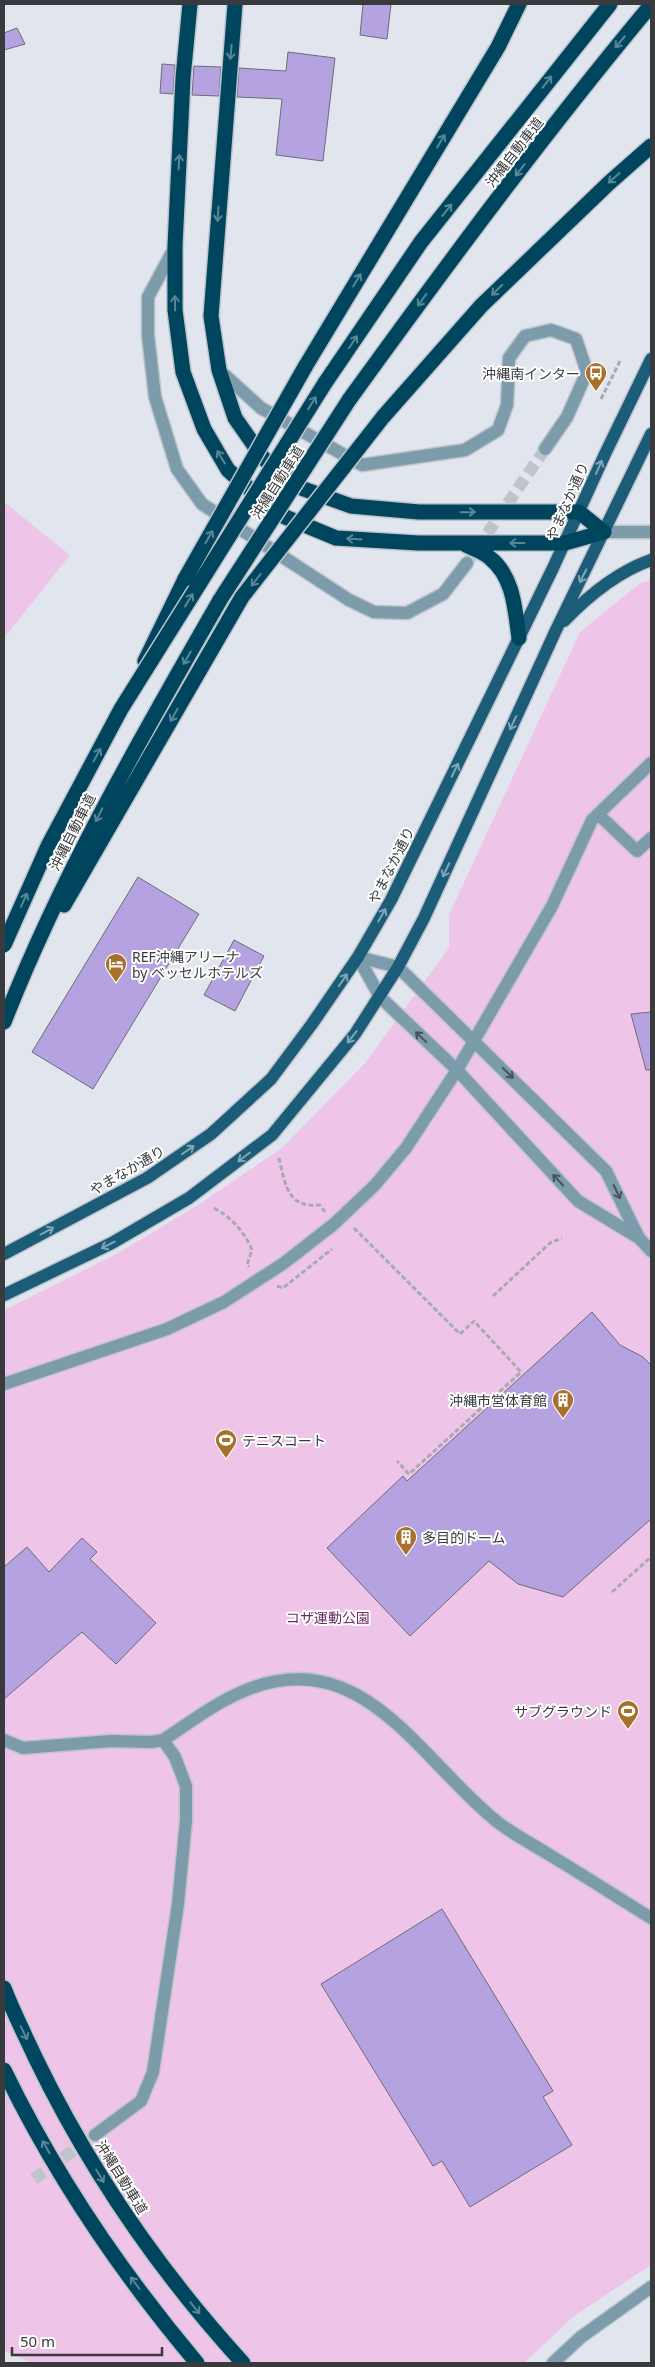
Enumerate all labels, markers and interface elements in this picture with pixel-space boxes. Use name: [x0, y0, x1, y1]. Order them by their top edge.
one-way arrow: [614, 36, 626, 49]
one-way arrow: [226, 44, 235, 60]
one-way arrow: [541, 76, 552, 89]
street label: 沖縄自動車道: [481, 113, 547, 191]
one-way arrow: [437, 135, 447, 149]
one-way arrow: [174, 154, 183, 170]
one-way arrow: [515, 164, 526, 177]
one-way arrow: [608, 172, 621, 184]
one-way arrow: [441, 204, 452, 217]
one-way arrow: [213, 206, 223, 222]
one-way arrow: [353, 274, 363, 288]
one-way arrow: [491, 284, 504, 296]
one-way arrow: [417, 293, 427, 307]
one-way arrow: [170, 295, 180, 312]
one-way arrow: [348, 336, 358, 350]
bus stop icon: 沖縄南インター: [584, 361, 608, 392]
place label: 沖縄南インター: [482, 364, 580, 383]
one-way arrow: [307, 397, 317, 411]
street label: 沖縄自動車道: [246, 442, 308, 522]
one-way arrow: [215, 450, 225, 464]
street label: やまなか通り: [541, 459, 593, 543]
one-way arrow: [594, 460, 604, 475]
one-way arrow: [459, 507, 475, 516]
one-way arrow: [204, 530, 214, 545]
one-way arrow: [346, 534, 362, 543]
one-way arrow: [509, 538, 525, 548]
one-way arrow: [578, 568, 587, 583]
one-way arrow: [251, 573, 262, 586]
one-way arrow: [184, 594, 194, 608]
one-way arrow: [182, 650, 192, 665]
one-way arrow: [169, 708, 179, 723]
one-way arrow: [508, 715, 518, 730]
one-way arrow: [92, 748, 102, 763]
one-way arrow: [451, 763, 460, 778]
street label: 沖縄自動車道: [44, 790, 100, 874]
one-way arrow: [94, 807, 103, 822]
street label: やまなか通り: [363, 823, 419, 907]
one-way arrow: [440, 863, 450, 878]
one-way arrow: [19, 893, 29, 908]
one-way arrow: [378, 909, 388, 923]
place label: REF沖縄アリーナ by ベッセルホテルズ: [132, 947, 263, 982]
hotel icon: REF沖縄アリーナ by ベッセルホテルズ: [104, 952, 128, 983]
one-way arrow: [338, 973, 348, 987]
one-way arrow: [347, 1030, 357, 1044]
one-way arrow: [415, 1031, 428, 1043]
one-way arrow: [502, 1067, 514, 1079]
street label: やまなか通り: [86, 1141, 168, 1199]
one-way arrow: [180, 1145, 194, 1155]
one-way arrow: [237, 1151, 250, 1162]
one-way arrow: [552, 1173, 564, 1186]
one-way arrow: [613, 1184, 622, 1199]
one-way arrow: [39, 1226, 54, 1235]
one-way arrow: [100, 1240, 115, 1250]
building icon: 沖縄市営体育館: [551, 1388, 575, 1419]
place label: 沖縄市営体育館: [449, 1391, 547, 1410]
sports icon: テニスコート: [214, 1428, 238, 1459]
place label: テニスコート: [242, 1431, 326, 1450]
building icon: 多目的ドーム: [394, 1525, 418, 1556]
place label: 多目的ドーム: [422, 1528, 506, 1547]
park label: コザ運動公園: [286, 1608, 370, 1627]
sports icon: サブグラウンド: [616, 1699, 640, 1730]
place label: サブグラウンド: [514, 1702, 612, 1721]
one-way arrow: [20, 2025, 29, 2040]
street label: 沖縄自動車道: [92, 2136, 152, 2218]
one-way arrow: [40, 2141, 50, 2155]
one-way arrow: [96, 2169, 106, 2183]
one-way arrow: [129, 2277, 140, 2290]
one-way arrow: [189, 2301, 200, 2314]
scale bar: [12, 2324, 162, 2356]
text: 50 m: [20, 2331, 55, 2351]

